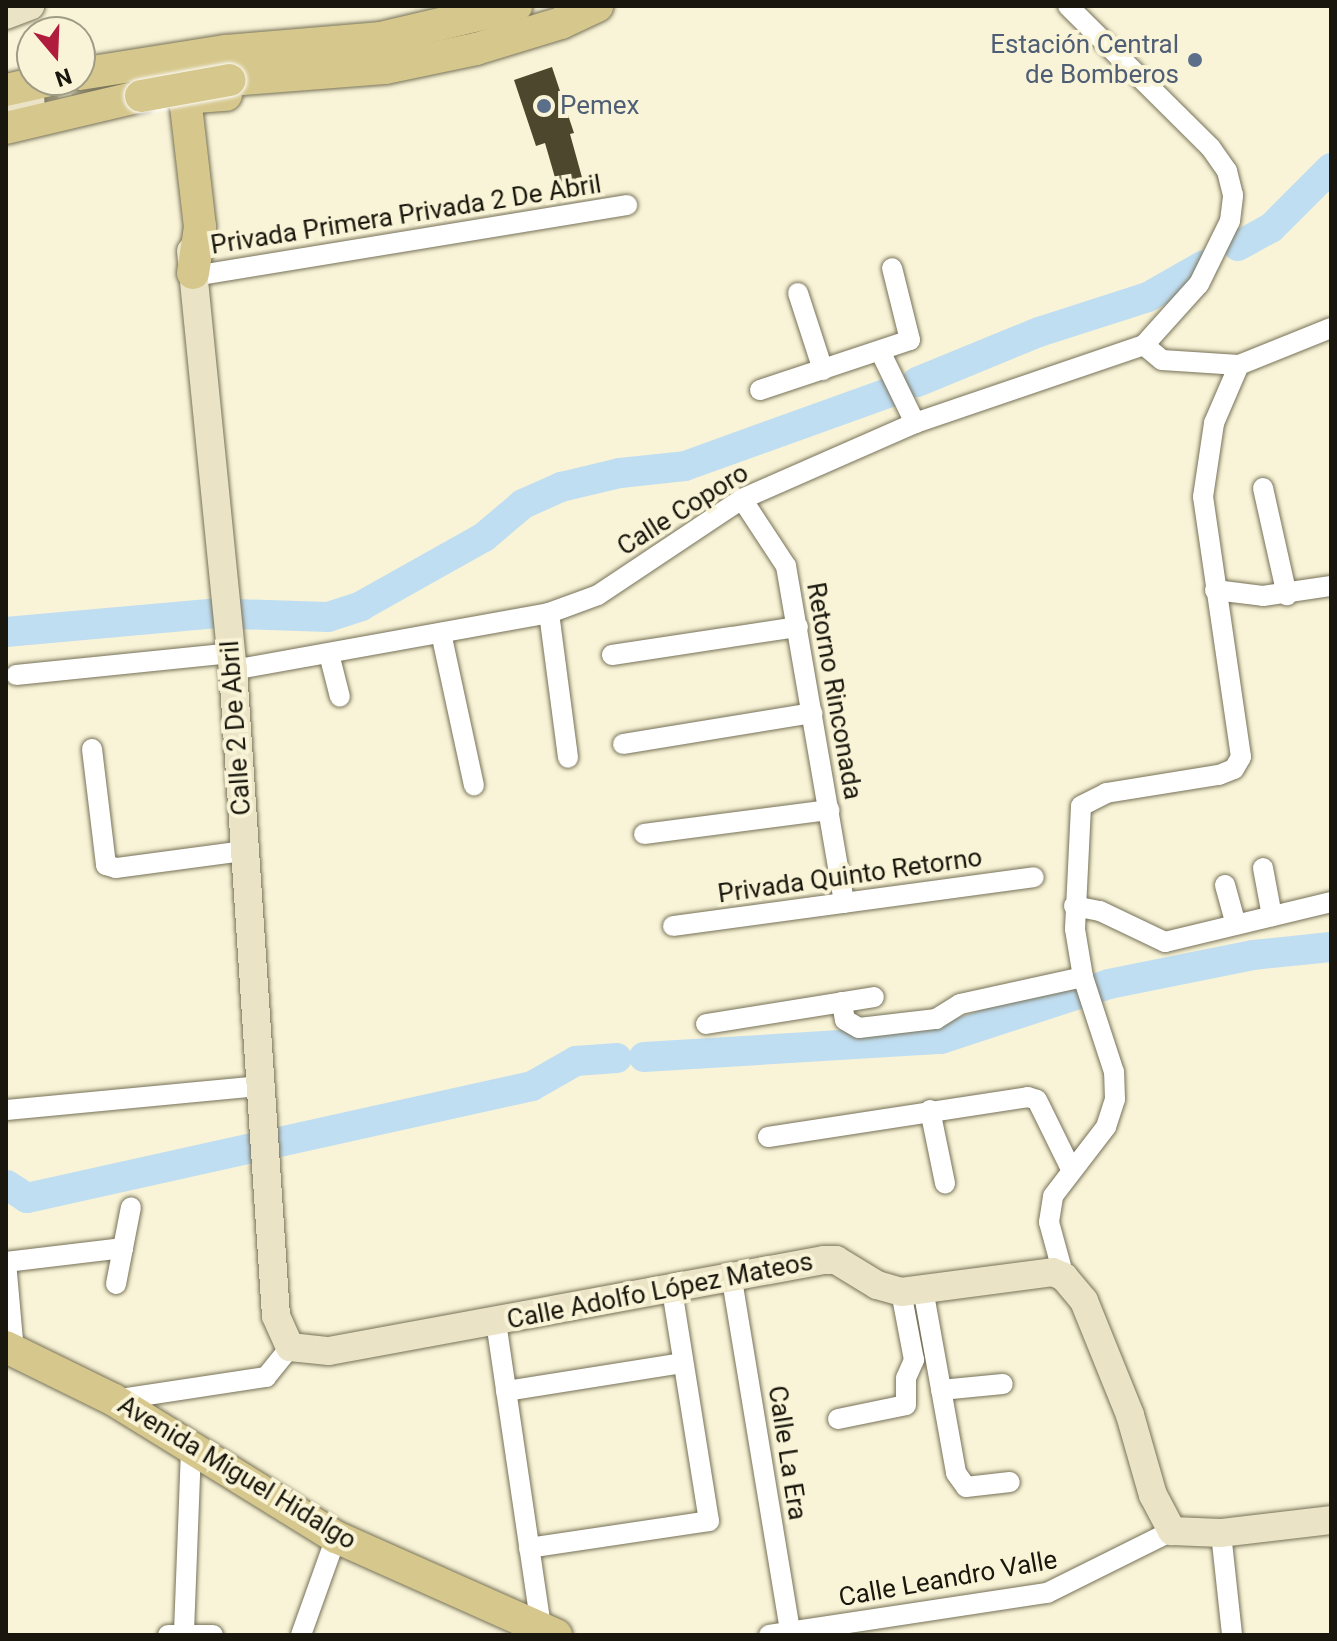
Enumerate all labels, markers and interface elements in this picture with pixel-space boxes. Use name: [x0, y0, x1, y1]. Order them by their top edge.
north arrow: [16, 16, 96, 96]
place label: Estación Central de Bomberos: [990, 29, 1179, 90]
marker: Estación Central de Bomberos: [1186, 51, 1204, 69]
text: N: [52, 63, 75, 92]
place label: Pemex: [560, 90, 640, 122]
marker: Pemex: [535, 97, 553, 115]
street label: Privada Primera Privada 2 De Abril: [208, 169, 604, 261]
street label: Calle Coporo: [612, 457, 754, 563]
street label: Retorno Rinconada: [800, 580, 868, 802]
street label: Calle 2 De Abril: [214, 639, 258, 817]
street label: Privada Quinto Retorno: [716, 842, 984, 910]
street label: Calle Adolfo López Mateos: [504, 1246, 816, 1336]
street label: Calle La Era: [761, 1384, 813, 1522]
street label: Avenida Miguel Hidalgo: [112, 1389, 362, 1557]
street label: Calle Leandro Valle: [836, 1544, 1060, 1614]

